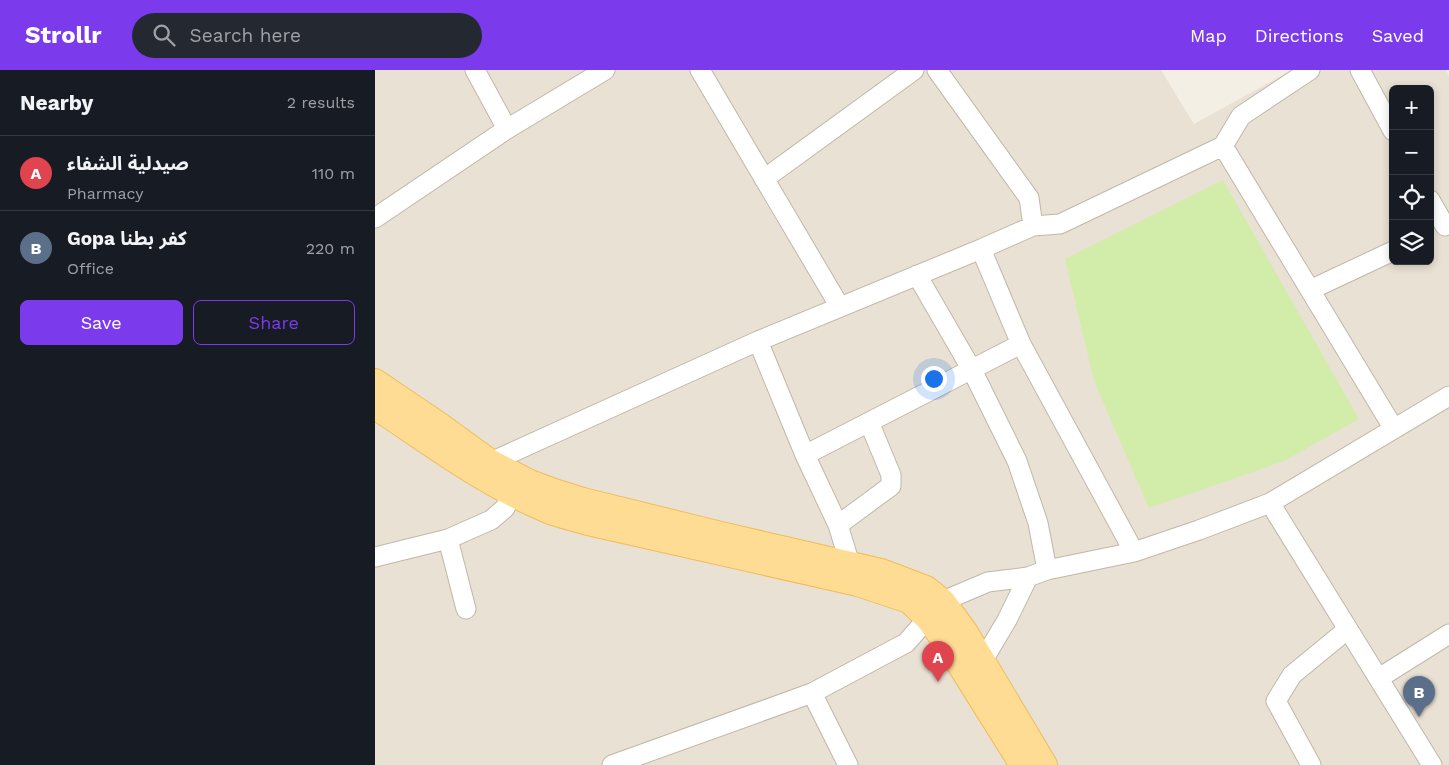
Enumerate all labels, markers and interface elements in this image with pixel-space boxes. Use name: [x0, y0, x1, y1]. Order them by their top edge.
search box: [132, 13, 482, 58]
text: Strollr: [25, 21, 102, 49]
icon: search: [150, 21, 178, 49]
text: Search here: [190, 24, 301, 47]
text: Map: [1190, 25, 1227, 46]
text: Directions: [1255, 25, 1344, 46]
text: Saved: [1372, 25, 1424, 46]
map controls: [1389, 85, 1434, 265]
button: +: [1389, 85, 1434, 130]
text: Nearby: [20, 90, 93, 115]
text: 2 results: [287, 93, 355, 112]
button: −: [1389, 130, 1434, 175]
text: صيدلية الشفاء: [67, 152, 189, 175]
text: A: [31, 164, 41, 183]
text: 110 m: [312, 164, 355, 183]
button: locate: [1389, 175, 1434, 220]
text: Pharmacy: [67, 184, 143, 203]
button: layers: [1389, 220, 1434, 265]
text: Gopa كفر بطنا: [67, 227, 187, 250]
text: B: [31, 239, 41, 258]
text: 220 m: [306, 239, 355, 258]
text: Office: [67, 259, 114, 278]
button: Save: [20, 300, 183, 345]
button: Share: [193, 300, 355, 345]
your location: [921, 366, 947, 392]
pin: A: [922, 641, 954, 682]
pin: B: [1403, 676, 1435, 717]

